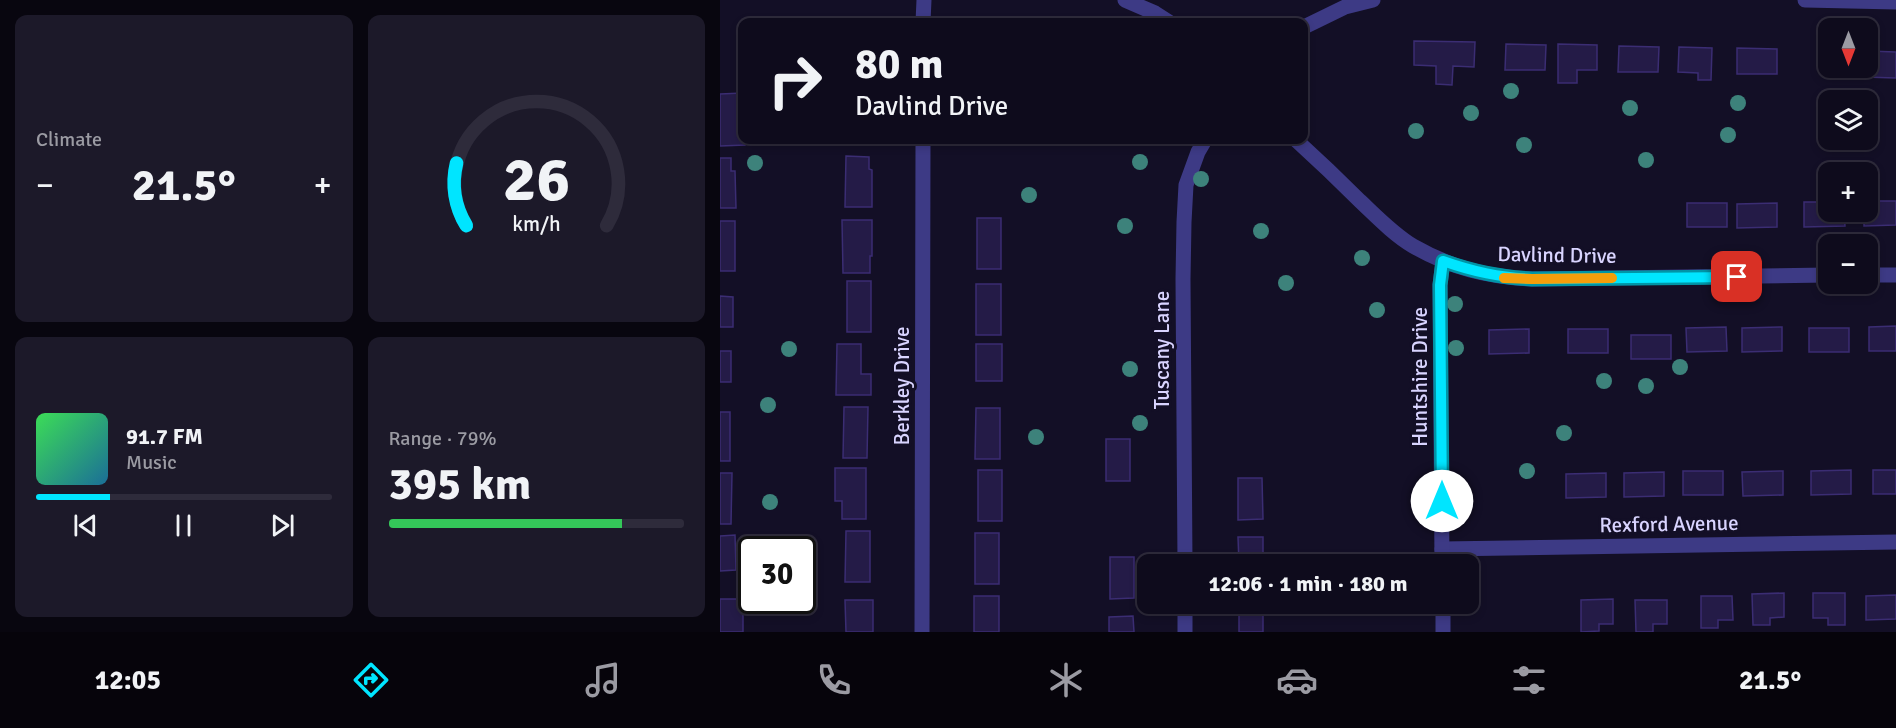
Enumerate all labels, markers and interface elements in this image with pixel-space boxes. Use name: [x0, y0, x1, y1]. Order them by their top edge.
north arrow: [1818, 18, 1878, 78]
map controls: [1818, 18, 1878, 294]
text: 80 m: [855, 39, 944, 90]
icon: right: [756, 42, 834, 120]
text: Davlind Drive: [855, 90, 1008, 123]
button: layers: [1818, 90, 1878, 150]
text: Climate: [36, 127, 102, 152]
text: 26: [503, 141, 570, 218]
text: 21.5°: [132, 158, 236, 213]
button: +: [1818, 162, 1878, 222]
text: −: [36, 165, 54, 206]
text: +: [314, 165, 331, 206]
text: km/h: [512, 211, 561, 237]
button: −: [1818, 234, 1878, 294]
street label: Davlind Drive: [1497, 241, 1617, 269]
pin: [1711, 251, 1762, 302]
icon: arrive: [1720, 260, 1753, 293]
street label: Tuscany Lane: [1149, 291, 1175, 409]
street label: Huntshire Drive: [1407, 307, 1433, 447]
street label: Berkley Drive: [889, 327, 915, 445]
text: 91.7 FM: [126, 423, 203, 450]
text: Range · 79%: [389, 426, 497, 451]
text: Music: [126, 450, 177, 475]
text: 395 km: [389, 457, 531, 512]
position arrow: [1410, 469, 1474, 533]
icon: previous: [69, 509, 102, 542]
icon: pause: [167, 509, 200, 542]
icon: next: [266, 509, 299, 542]
street label: Rexford Avenue: [1599, 510, 1739, 538]
speed limit sign: 30: [738, 536, 816, 614]
text: 12:06 · 1 min · 180 m: [1208, 570, 1408, 597]
icon: directions: [350, 659, 392, 701]
icon: music: [582, 659, 624, 701]
icon: phone: [813, 659, 855, 701]
icon: climate: [1045, 659, 1087, 701]
icon: car: [1276, 659, 1318, 701]
icon: filters: [1508, 659, 1550, 701]
text: 12:05: [95, 664, 161, 697]
text: 21.5°: [1739, 664, 1801, 697]

